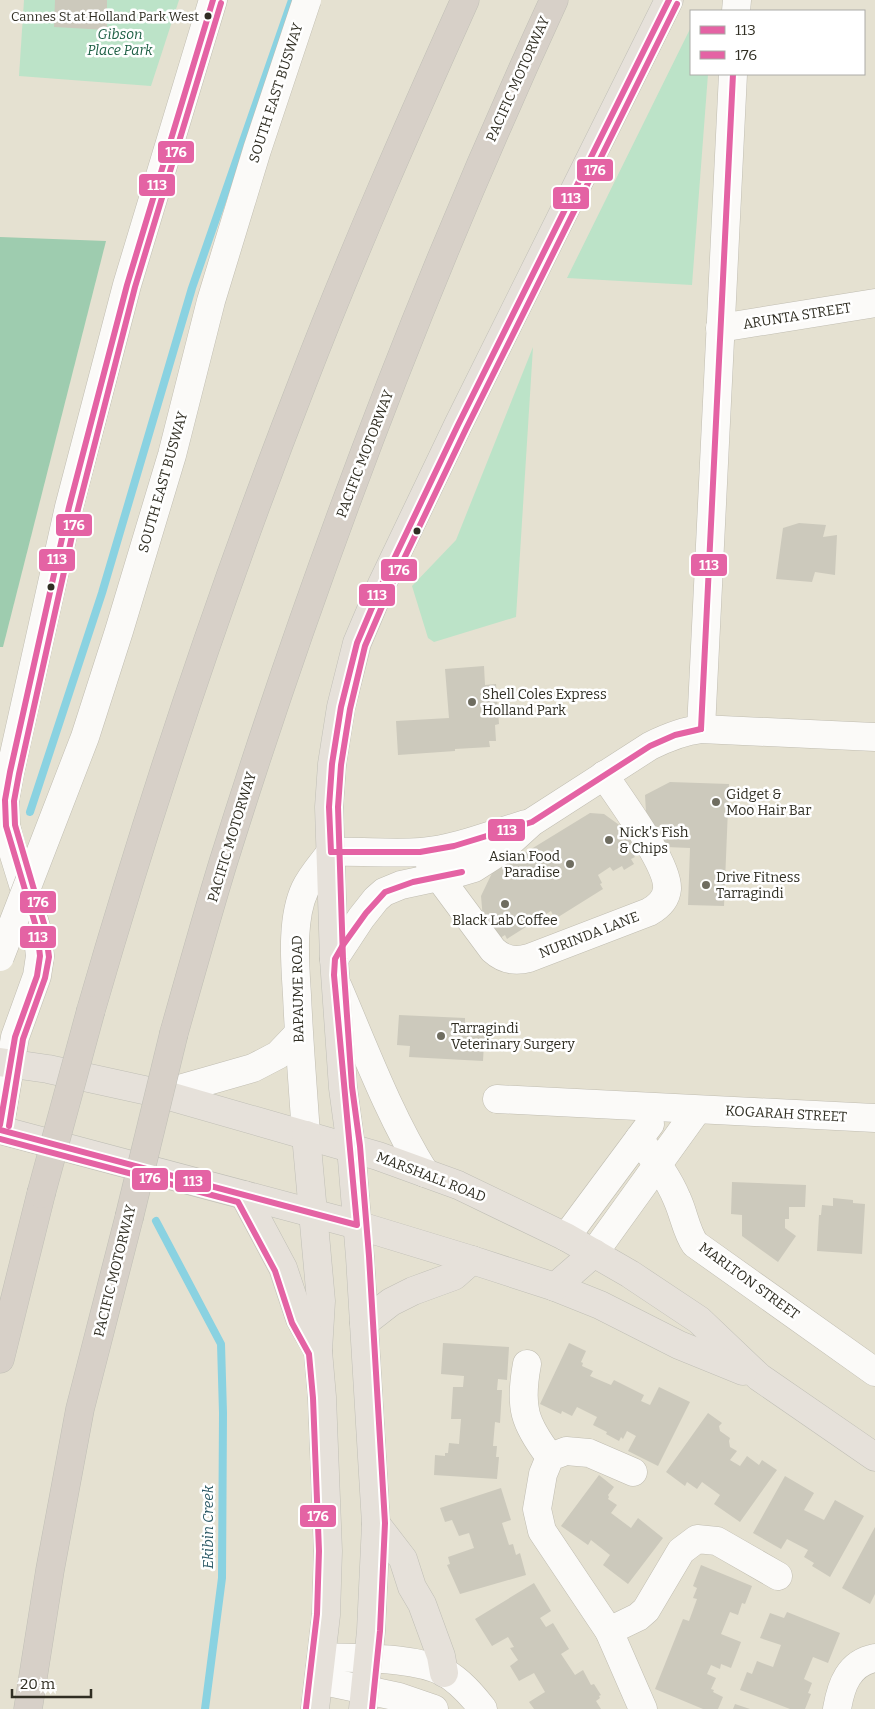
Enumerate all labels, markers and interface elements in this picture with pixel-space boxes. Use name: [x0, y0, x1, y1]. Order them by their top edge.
place label: Cannes St at Holland Park West: [11, 9, 199, 24]
legend: [690, 10, 865, 75]
marker: Cannes St at Holland Park West: [203, 11, 213, 21]
street label: PACIFIC MOTORWAY: [483, 14, 553, 144]
street label: SOUTH EAST BUSWAY: [245, 21, 307, 165]
text: 113: [735, 21, 756, 39]
park label: Gibson Place Park: [87, 26, 153, 59]
text: 176: [735, 46, 757, 64]
line badge: 176: [157, 140, 195, 164]
text: 176: [165, 144, 187, 161]
line badge: 176: [576, 158, 614, 182]
text: 176: [584, 162, 606, 179]
line badge: 113: [138, 173, 176, 197]
text: 113: [147, 177, 167, 194]
line badge: 113: [552, 186, 590, 210]
text: 113: [561, 190, 581, 207]
street label: ARUNTA STREET: [742, 299, 852, 333]
street label: PACIFIC MOTORWAY: [333, 388, 397, 520]
street label: SOUTH EAST BUSWAY: [135, 409, 191, 555]
line badge: 176: [55, 513, 93, 537]
text: 176: [63, 517, 85, 534]
unlabelled marker: [412, 526, 422, 536]
line badge: 113: [38, 548, 76, 572]
text: 113: [47, 551, 67, 568]
line badge: 113: [690, 553, 728, 577]
text: 113: [699, 557, 719, 574]
line badge: 176: [380, 558, 418, 582]
text: 176: [388, 562, 410, 579]
unlabelled marker: [46, 582, 56, 592]
line badge: 113: [358, 583, 396, 607]
text: 113: [367, 587, 387, 604]
place label: Shell Coles Express Holland Park: [482, 686, 607, 719]
marker: Shell Coles Express Holland Park: [466, 696, 478, 708]
street label: PACIFIC MOTORWAY: [204, 770, 260, 904]
place label: Gidget & Moo Hair Bar: [726, 786, 811, 819]
marker: Gidget & Moo Hair Bar: [710, 796, 722, 808]
line badge: 113: [487, 818, 526, 842]
text: 113: [497, 822, 517, 839]
place label: Nick's Fish & Chips: [619, 824, 689, 857]
marker: Nick's Fish & Chips: [603, 834, 615, 846]
place label: Asian Food Paradise: [489, 848, 560, 881]
marker: Asian Food Paradise: [564, 858, 576, 870]
place label: Drive Fitness Tarragindi: [716, 869, 800, 902]
marker: Drive Fitness Tarragindi: [700, 879, 712, 891]
line badge: 176: [19, 890, 57, 914]
text: 176: [27, 894, 49, 911]
marker: Black Lab Coffee: [499, 898, 511, 910]
street label: NURINDA LANE: [537, 908, 641, 962]
place label: Black Lab Coffee: [452, 912, 558, 929]
line badge: 113: [19, 925, 57, 949]
text: 113: [28, 929, 48, 946]
street label: BAPAUME ROAD: [289, 935, 307, 1043]
place label: Tarragindi Veterinary Surgery: [451, 1020, 576, 1053]
marker: Tarragindi Veterinary Surgery: [435, 1030, 447, 1042]
street label: KOGARAH STREET: [725, 1102, 847, 1126]
street label: MARSHALL ROAD: [374, 1148, 488, 1206]
line badge: 176: [131, 1167, 169, 1191]
line badge: 113: [174, 1169, 212, 1193]
text: 176: [139, 1170, 161, 1187]
text: 113: [183, 1173, 203, 1190]
street label: PACIFIC MOTORWAY: [90, 1203, 140, 1339]
street label: MARLTON STREET: [696, 1239, 802, 1323]
water label: Ekibin Creek: [199, 1484, 217, 1569]
line badge: 176: [299, 1504, 337, 1528]
text: 176: [307, 1508, 329, 1525]
scale bar: [12, 1666, 91, 1698]
text: 20 m: [20, 1675, 56, 1693]

